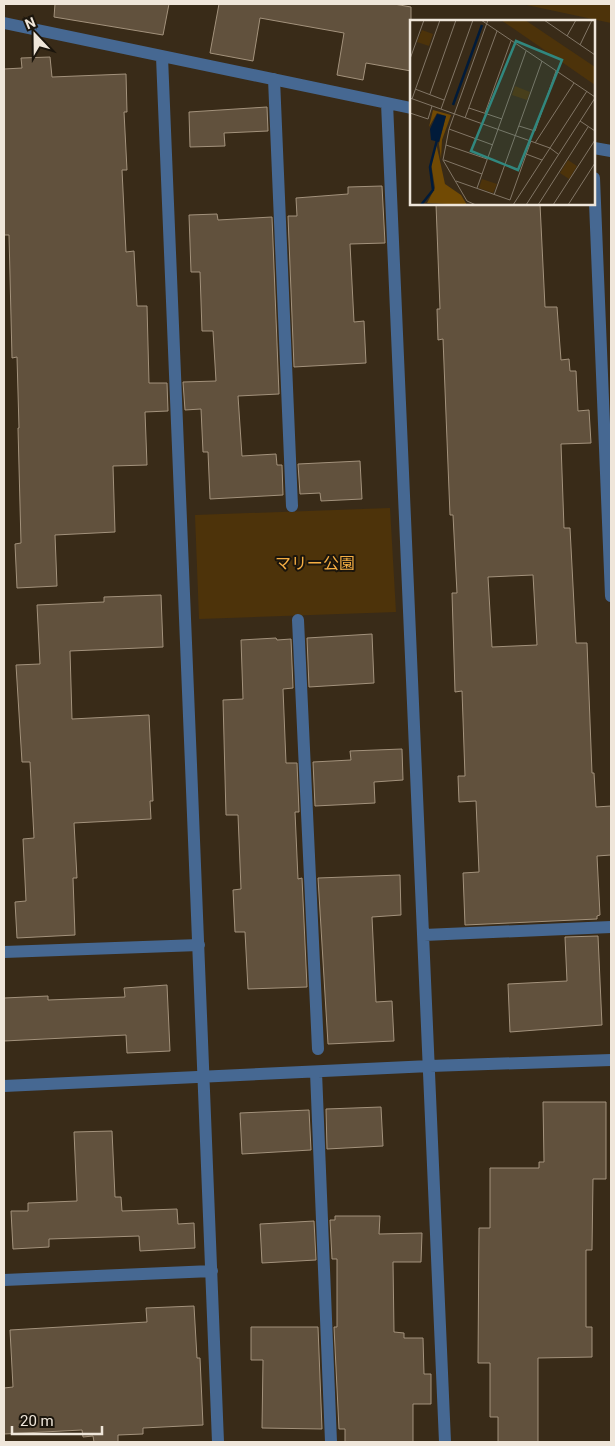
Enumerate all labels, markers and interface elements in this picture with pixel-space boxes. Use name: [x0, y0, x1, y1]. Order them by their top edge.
north arrow: [10, 10, 60, 60]
text: N: [23, 14, 38, 32]
inset map: [410, 20, 595, 205]
park label: マリー公園: [275, 554, 355, 573]
scale bar: [12, 1404, 102, 1436]
text: 20 m: [20, 1412, 54, 1430]

